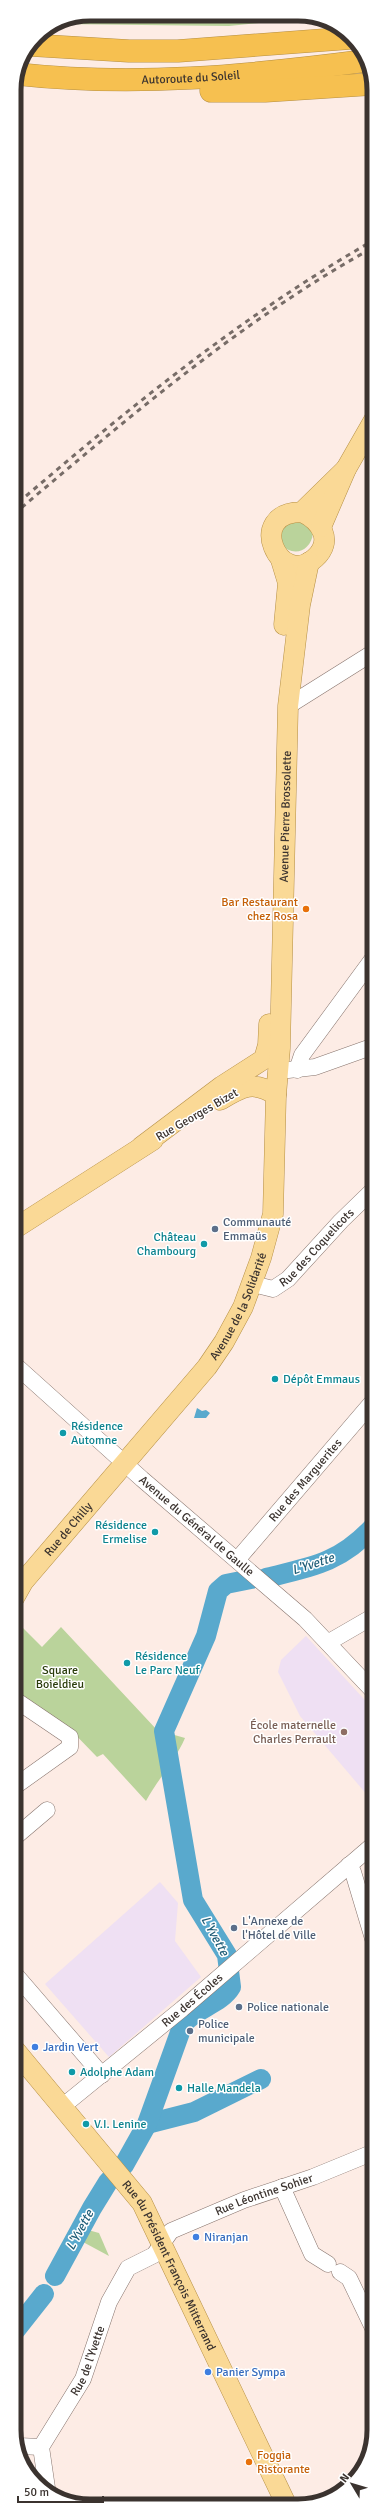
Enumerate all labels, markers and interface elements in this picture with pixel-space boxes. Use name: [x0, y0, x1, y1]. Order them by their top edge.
street label: Autoroute du Soleil: [141, 67, 241, 87]
street label: Avenue Pierre Brossolette: [276, 750, 294, 882]
place label: Bar Restaurant chez Rosa: [221, 895, 298, 924]
marker: Bar Restaurant chez Rosa: [301, 904, 311, 914]
street label: Rue Georges Bizet: [153, 1085, 241, 1145]
street label: Rue des Coquelicots: [276, 1205, 357, 1290]
place label: Communauté Emmaüs: [223, 1215, 291, 1244]
marker: Communauté Emmaüs: [210, 1224, 220, 1234]
place label: Château Chambourg: [137, 1230, 196, 1259]
marker: Château Chambourg: [199, 1239, 209, 1249]
street label: Avenue de la Solidarité: [206, 1251, 270, 1363]
place label: Dépôt Emmaus: [283, 1372, 360, 1387]
marker: Dépôt Emmaus: [270, 1374, 280, 1384]
place label: Résidence Automne: [71, 1419, 123, 1448]
marker: Résidence Automne: [58, 1428, 68, 1438]
street label: Rue des Marguerites: [266, 1436, 345, 1525]
street label: Avenue du Général de Gaulle: [136, 1472, 257, 1579]
street label: Rue de Chilly: [41, 1499, 96, 1559]
place label: Résidence Ermelise: [95, 1518, 147, 1547]
marker: Résidence Ermelise: [150, 1527, 160, 1537]
water label: L'Yvette: [290, 1549, 337, 1578]
place label: Résidence Le Parc Neuf: [135, 1649, 200, 1678]
marker: Résidence Le Parc Neuf: [122, 1658, 132, 1668]
park label: Square Boieldieu: [36, 1663, 84, 1692]
place label: École maternelle Charles Perrault: [250, 1718, 336, 1747]
marker: École maternelle Charles Perrault: [339, 1727, 349, 1737]
water label: L'Yvette: [198, 1913, 233, 1960]
place label: L'Annexe de l'Hôtel de Ville: [242, 1914, 316, 1943]
marker: L'Annexe de l'Hôtel de Ville: [229, 1923, 239, 1933]
street label: Rue des Écoles: [158, 1970, 226, 2030]
place label: Police nationale: [247, 2000, 329, 2015]
marker: Police nationale: [234, 2002, 244, 2012]
place label: Police municipale: [198, 2017, 255, 2046]
marker: Police municipale: [185, 2026, 195, 2036]
place label: Jardin Vert: [43, 2040, 98, 2055]
marker: Jardin Vert: [30, 2042, 40, 2052]
place label: Adolphe Adam: [80, 2065, 154, 2080]
marker: Adolphe Adam: [67, 2067, 77, 2077]
place label: Halle Mandela: [187, 2081, 261, 2096]
marker: Halle Mandela: [174, 2083, 184, 2093]
place label: V.I. Lenine: [94, 2117, 147, 2132]
marker: V.I. Lenine: [81, 2119, 91, 2129]
street label: Rue Léontine Sohier: [213, 2170, 315, 2219]
street label: Rue du Président François Mitterrand: [119, 2177, 219, 2353]
water label: L'Yvette: [63, 2206, 98, 2253]
place label: Niranjan: [204, 2230, 248, 2245]
marker: Niranjan: [191, 2232, 201, 2242]
street label: Rue de l'Yvette: [67, 2324, 108, 2399]
place label: Panier Sympa: [216, 2365, 286, 2380]
marker: Panier Sympa: [203, 2367, 213, 2377]
place label: Foggia Ristorante: [257, 2448, 310, 2477]
marker: Foggia Ristorante: [244, 2457, 254, 2467]
north arrow: [332, 2464, 372, 2504]
text: N: [337, 2471, 352, 2485]
scale bar: [18, 2478, 103, 2504]
text: 50 m: [24, 2485, 49, 2500]

